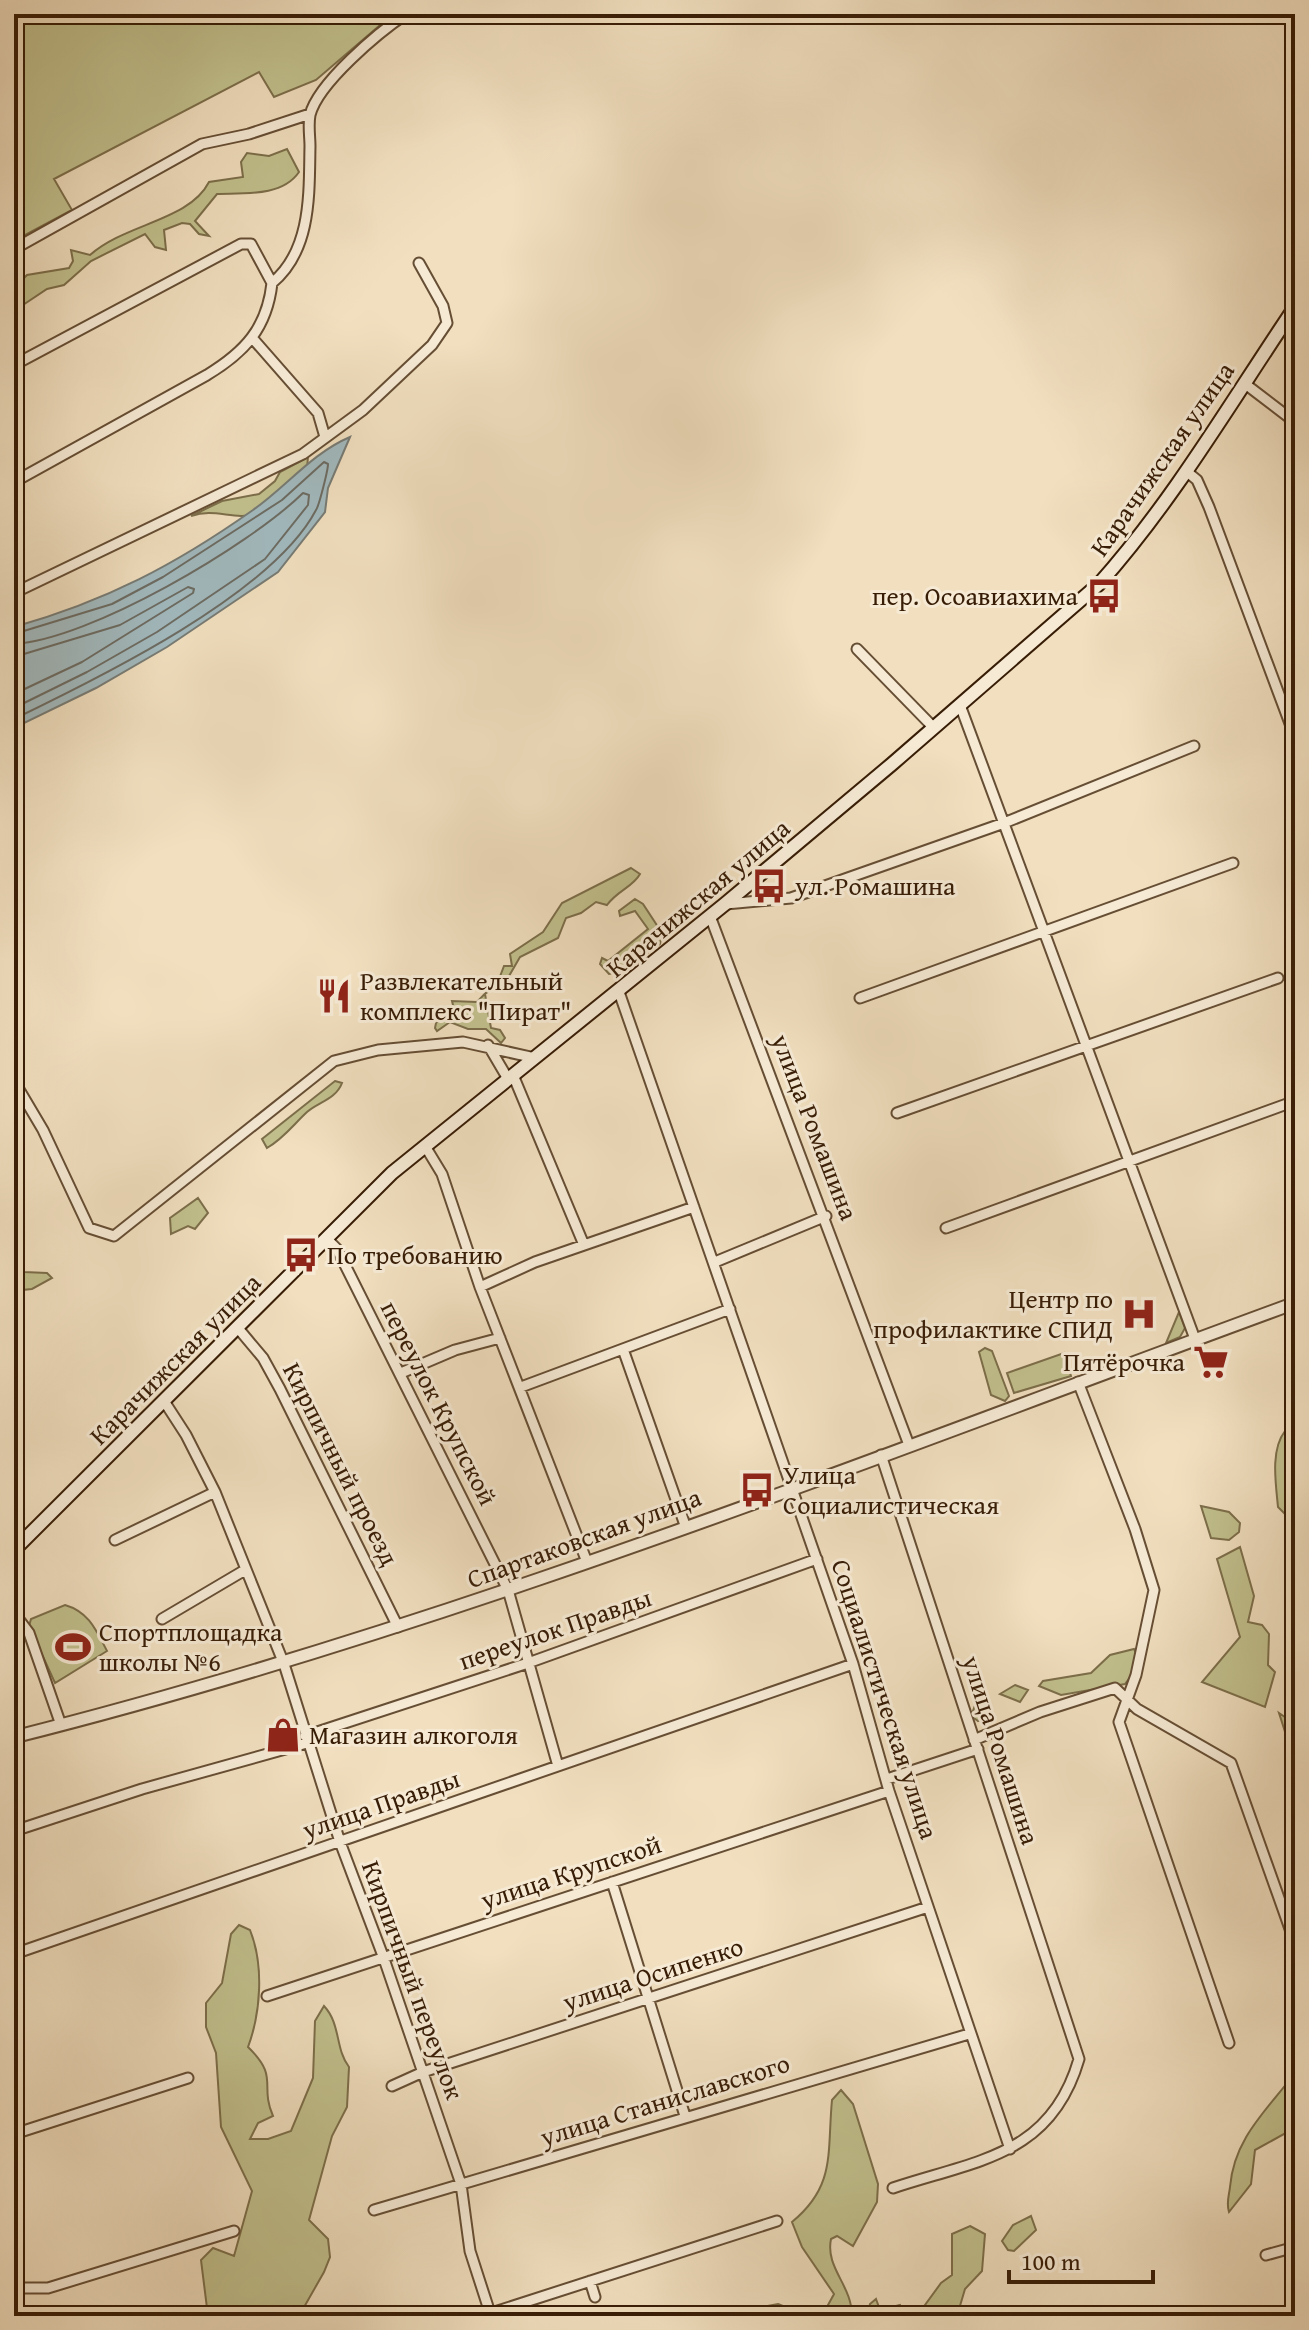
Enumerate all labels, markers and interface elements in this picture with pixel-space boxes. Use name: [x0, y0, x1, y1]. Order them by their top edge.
street label: Карачижская улица: [1080, 353, 1244, 564]
place label: пер. Осоавиахима: [872, 576, 1079, 615]
bus stop icon: пер. Осоавиахима: [1085, 577, 1123, 615]
street label: Карачижская улица: [597, 808, 799, 986]
place label: ул. Ромашина: [794, 866, 956, 905]
bus stop icon: ул. Ромашина: [750, 867, 788, 905]
place label: Развлекательный комплекс "Пират": [360, 961, 572, 1030]
restaurant icon: Развлекательный комплекс "Пират": [315, 977, 353, 1015]
street label: улица Ромашина: [762, 1027, 869, 1226]
place label: По требованию: [327, 1235, 503, 1274]
bus stop icon: По требованию: [282, 1236, 320, 1274]
street label: Карачижская улица: [80, 1263, 270, 1454]
place label: Центр по профилактике СПИД: [873, 1279, 1113, 1348]
street label: переулок Крупской: [371, 1294, 508, 1512]
hospital icon: Центр по профилактике СПИД: [1120, 1295, 1158, 1333]
place label: Пятёрочка: [1063, 1342, 1186, 1381]
supermarket icon: Пятёрочка: [1192, 1343, 1230, 1381]
street label: Кирпичный проезд: [273, 1355, 410, 1572]
place label: Улица Социалистическая: [783, 1455, 999, 1524]
bus stop icon: Улица Социалистическая: [738, 1471, 776, 1509]
street label: Спартаковская улица: [461, 1477, 707, 1598]
street label: Социалистическая улица: [822, 1554, 949, 1844]
street label: переулок Правды: [453, 1577, 656, 1680]
place label: Спортплощадка школы №6: [99, 1612, 283, 1681]
sports icon: Спортплощадка школы №6: [54, 1628, 92, 1666]
street label: улица Ромашина: [952, 1649, 1051, 1850]
place label: Магазин алкоголя: [309, 1715, 518, 1754]
shop icon: Магазин алкоголя: [264, 1716, 302, 1754]
street label: улица Правды: [296, 1758, 465, 1849]
street label: улица Крупской: [475, 1824, 666, 1919]
street label: Кирпичный переулок: [352, 1855, 475, 2105]
street label: улица Осипенко: [557, 1926, 748, 2021]
street label: улица Станиславского: [534, 2043, 794, 2156]
scale bar: [1009, 2234, 1153, 2284]
text: 100 m: [1021, 2244, 1081, 2279]

